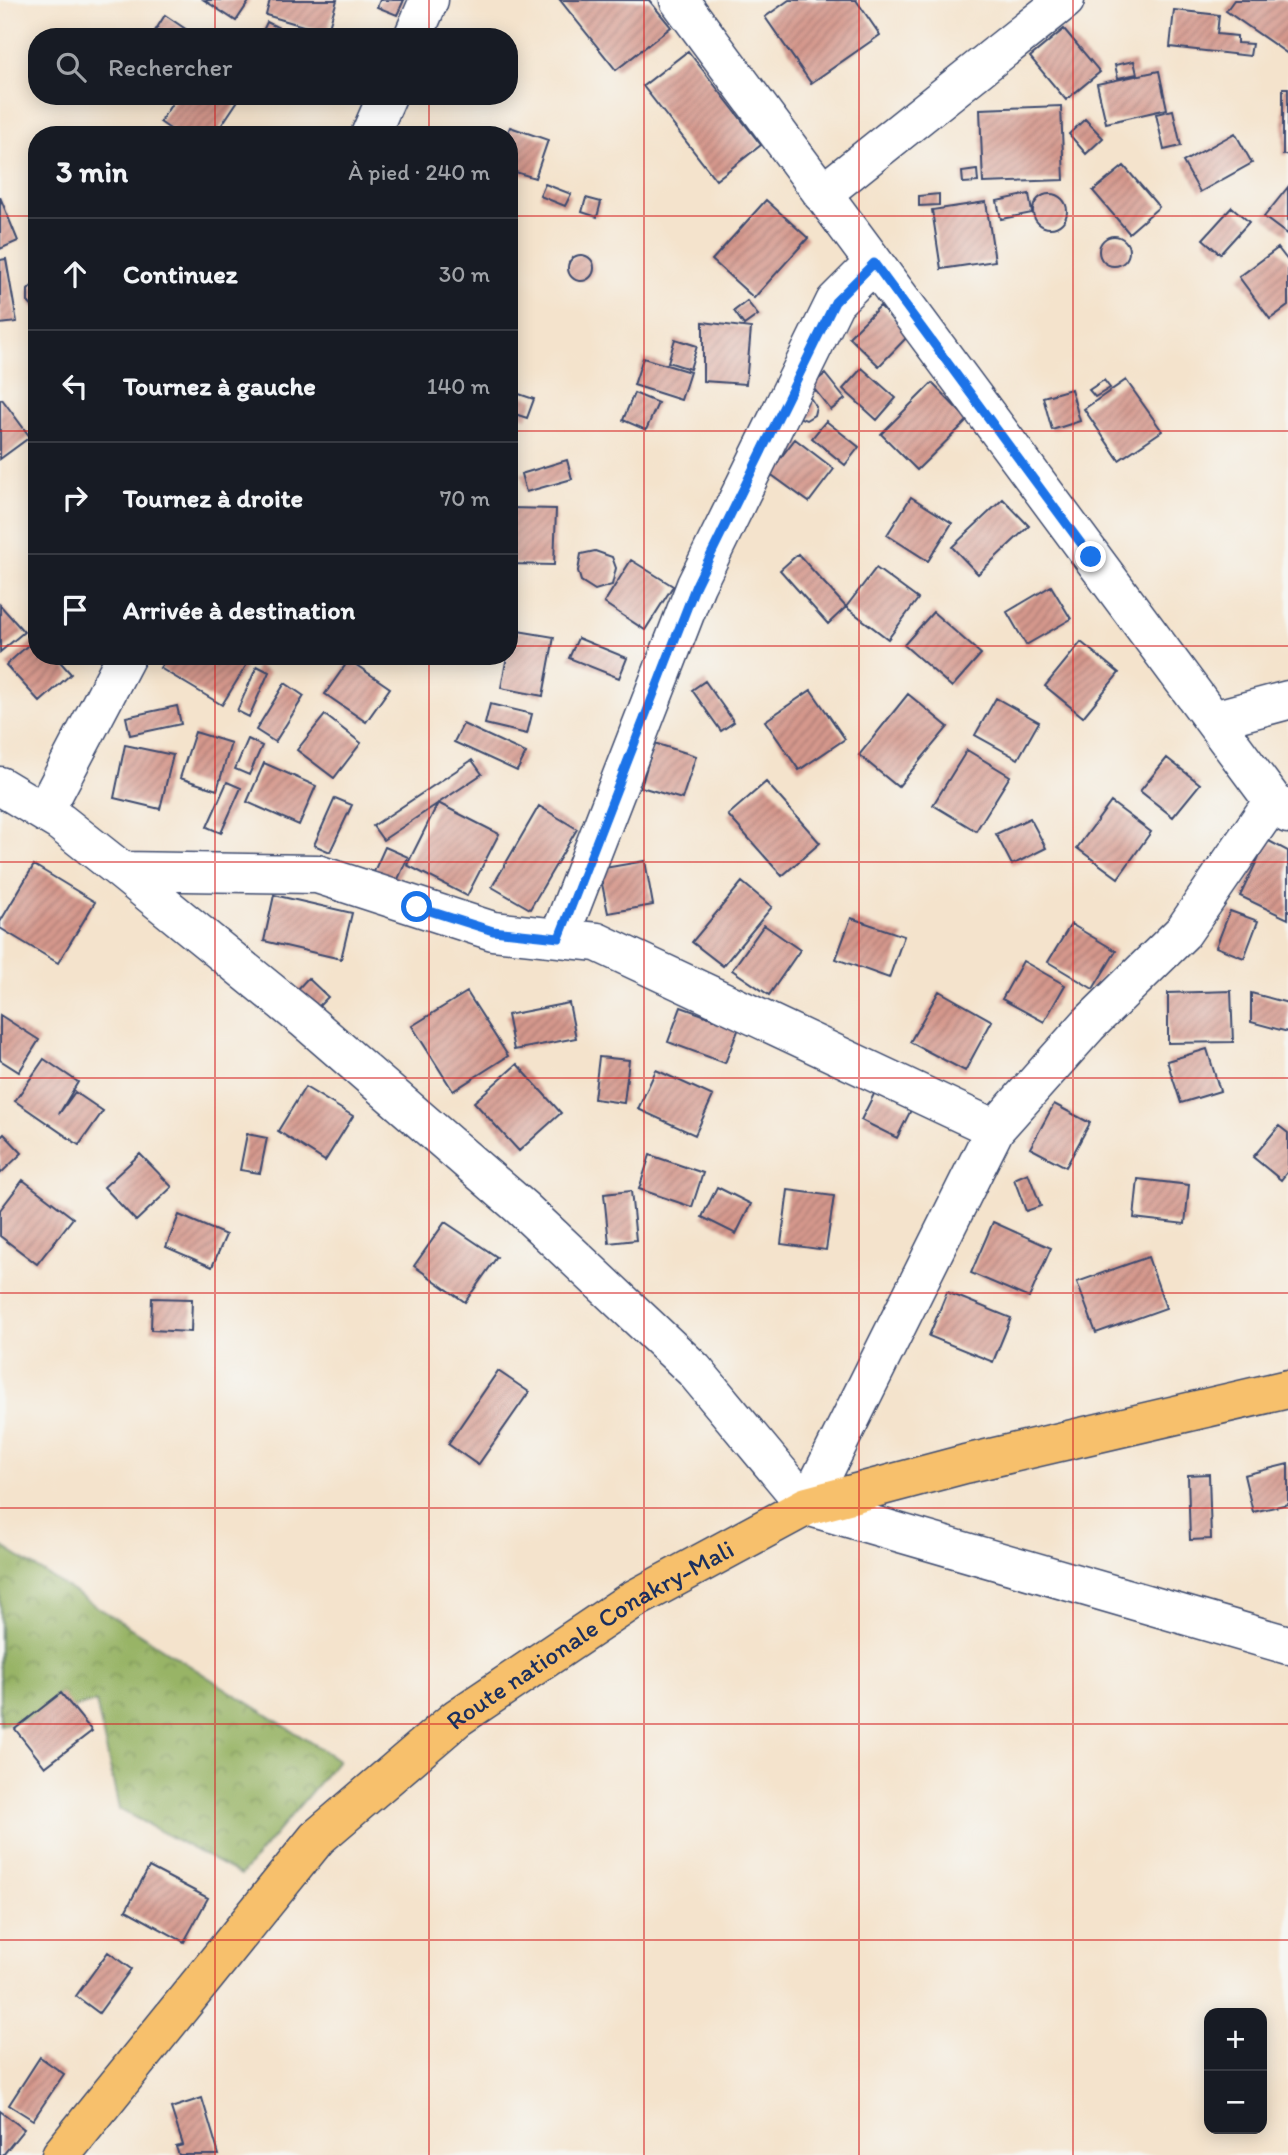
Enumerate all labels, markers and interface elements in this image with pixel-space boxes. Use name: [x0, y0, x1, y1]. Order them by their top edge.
search box: [28, 28, 518, 105]
icon: search: [52, 48, 90, 86]
text: Rechercher: [108, 51, 232, 83]
text: 3 min: [56, 153, 128, 190]
text: À pied · 240 m: [348, 158, 490, 186]
icon: ahead: [56, 255, 94, 293]
text: Continuez: [123, 258, 238, 290]
text: 30 m: [439, 260, 490, 288]
icon: left: [56, 367, 94, 405]
text: Tournez à gauche: [123, 370, 316, 402]
text: 140 m: [427, 372, 490, 400]
icon: right: [56, 479, 94, 517]
text: Tournez à droite: [123, 482, 303, 514]
text: 70 m: [440, 484, 490, 512]
route end: [1075, 541, 1106, 572]
icon: arrive: [56, 591, 94, 629]
text: Arrivée à destination: [123, 594, 355, 626]
route start: [401, 891, 432, 922]
street label: Route nationale Conakry-Mali: [439, 1533, 739, 1736]
map controls: [1204, 2008, 1267, 2134]
button: +: [1204, 2008, 1267, 2071]
button: −: [1204, 2071, 1267, 2134]

